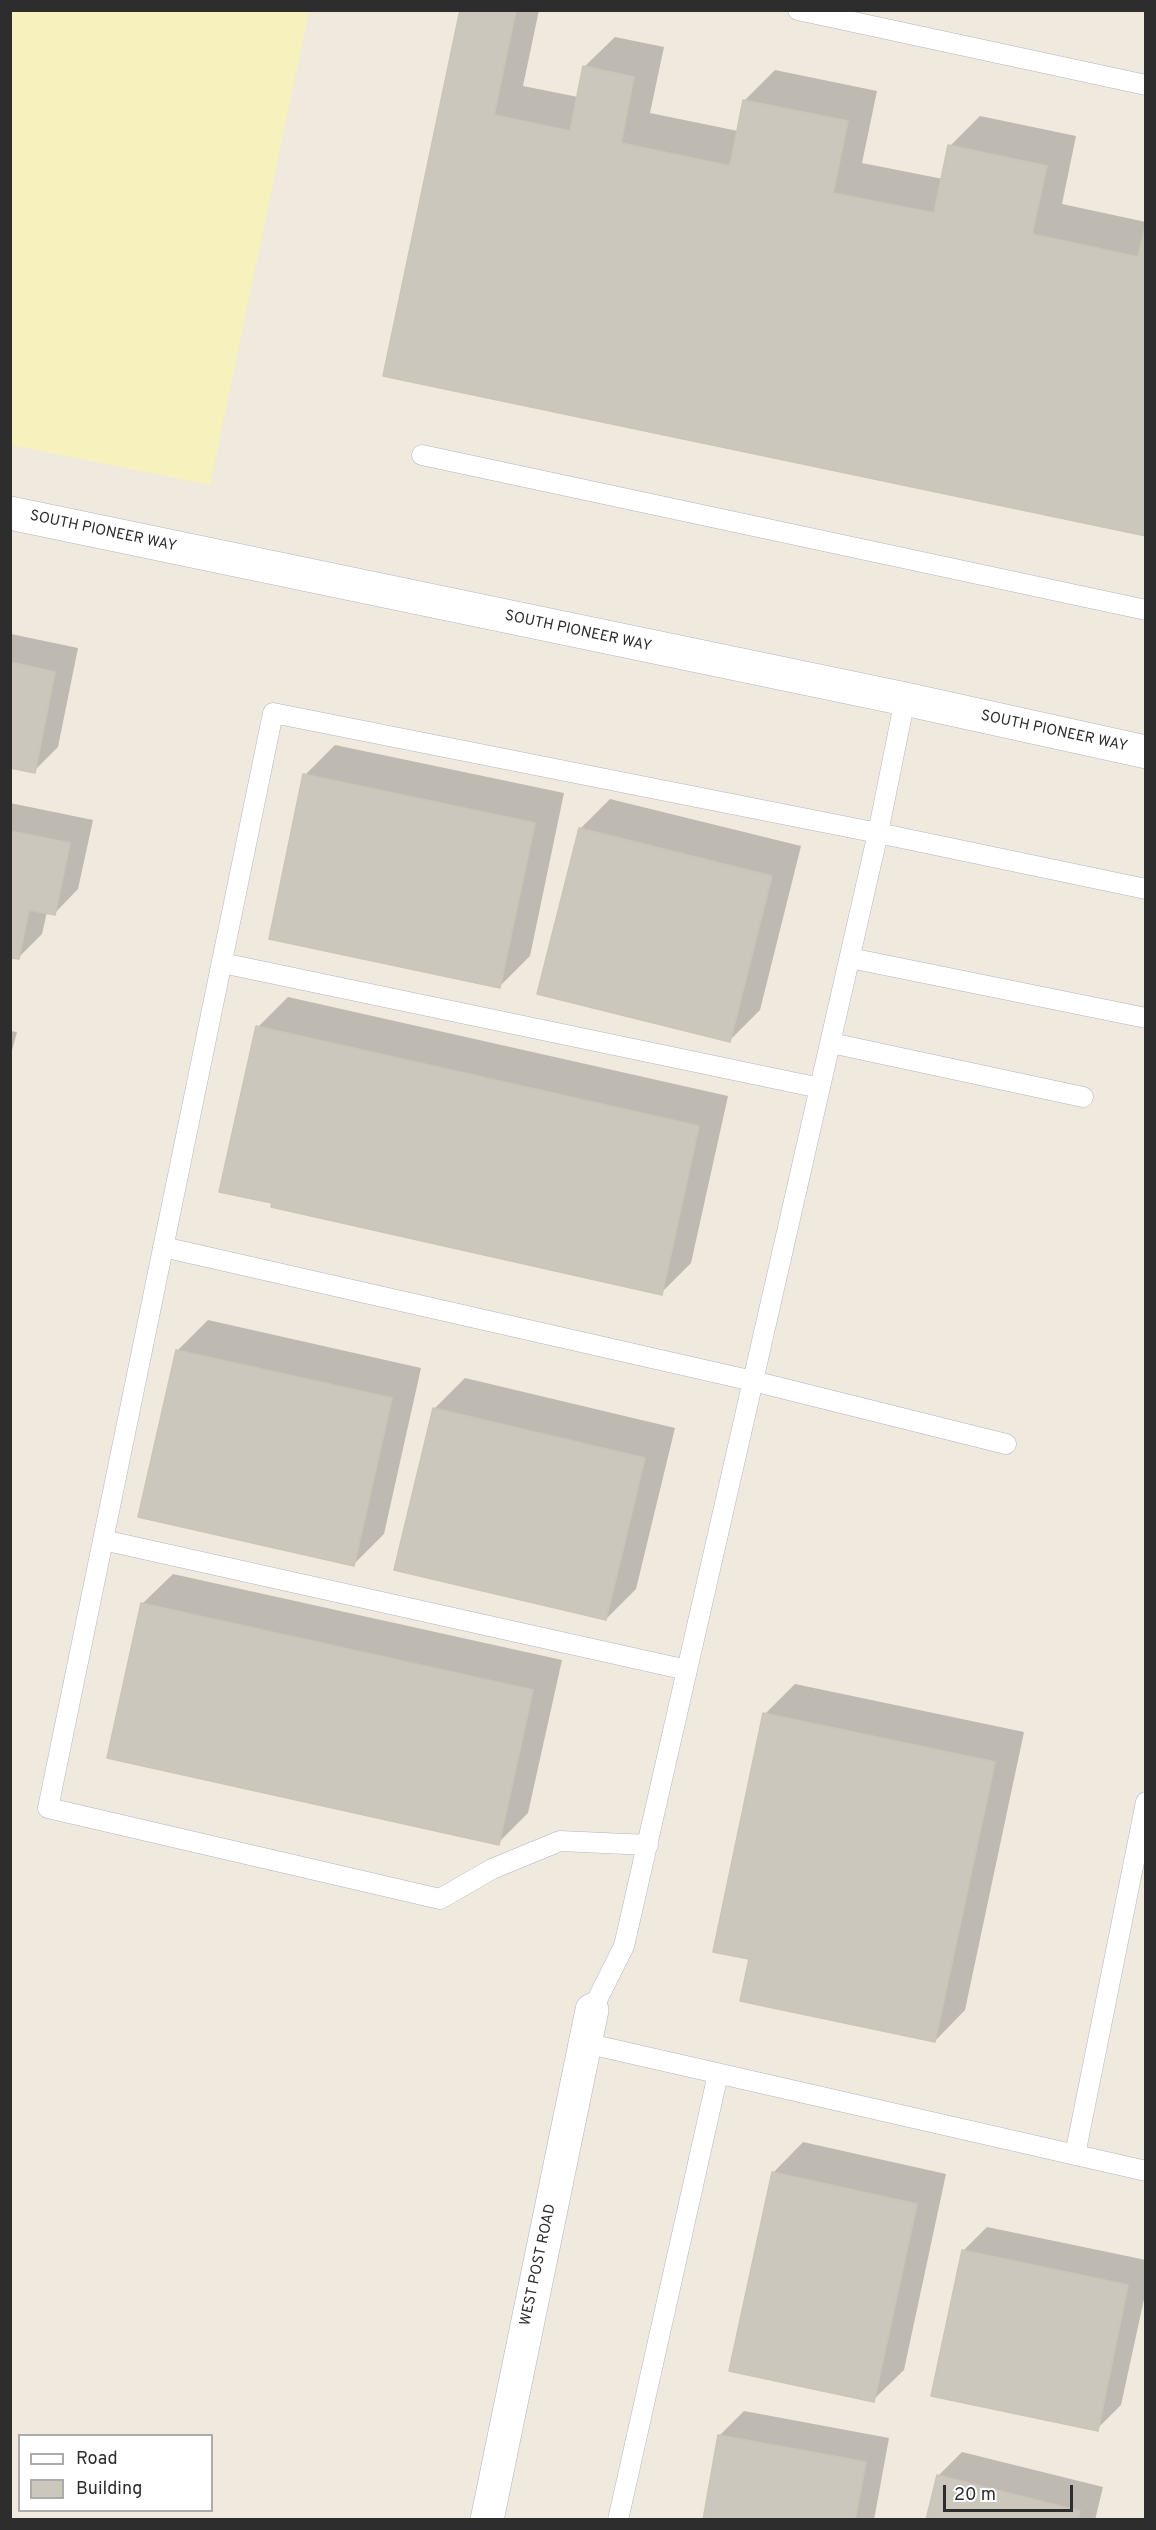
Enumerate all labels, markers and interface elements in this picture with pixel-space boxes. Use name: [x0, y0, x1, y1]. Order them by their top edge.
street label: SOUTH PIONEER WAY: [28, 508, 178, 556]
street label: SOUTH PIONEER WAY: [503, 608, 653, 656]
street label: SOUTH PIONEER WAY: [979, 708, 1129, 756]
street label: WEST POST ROAD: [517, 2203, 561, 2327]
legend: [18, 2434, 213, 2512]
text: Road: [76, 2448, 118, 2471]
scale bar: [946, 2473, 1076, 2511]
text: Building: [76, 2478, 142, 2501]
text: 20 m: [954, 2484, 996, 2507]

